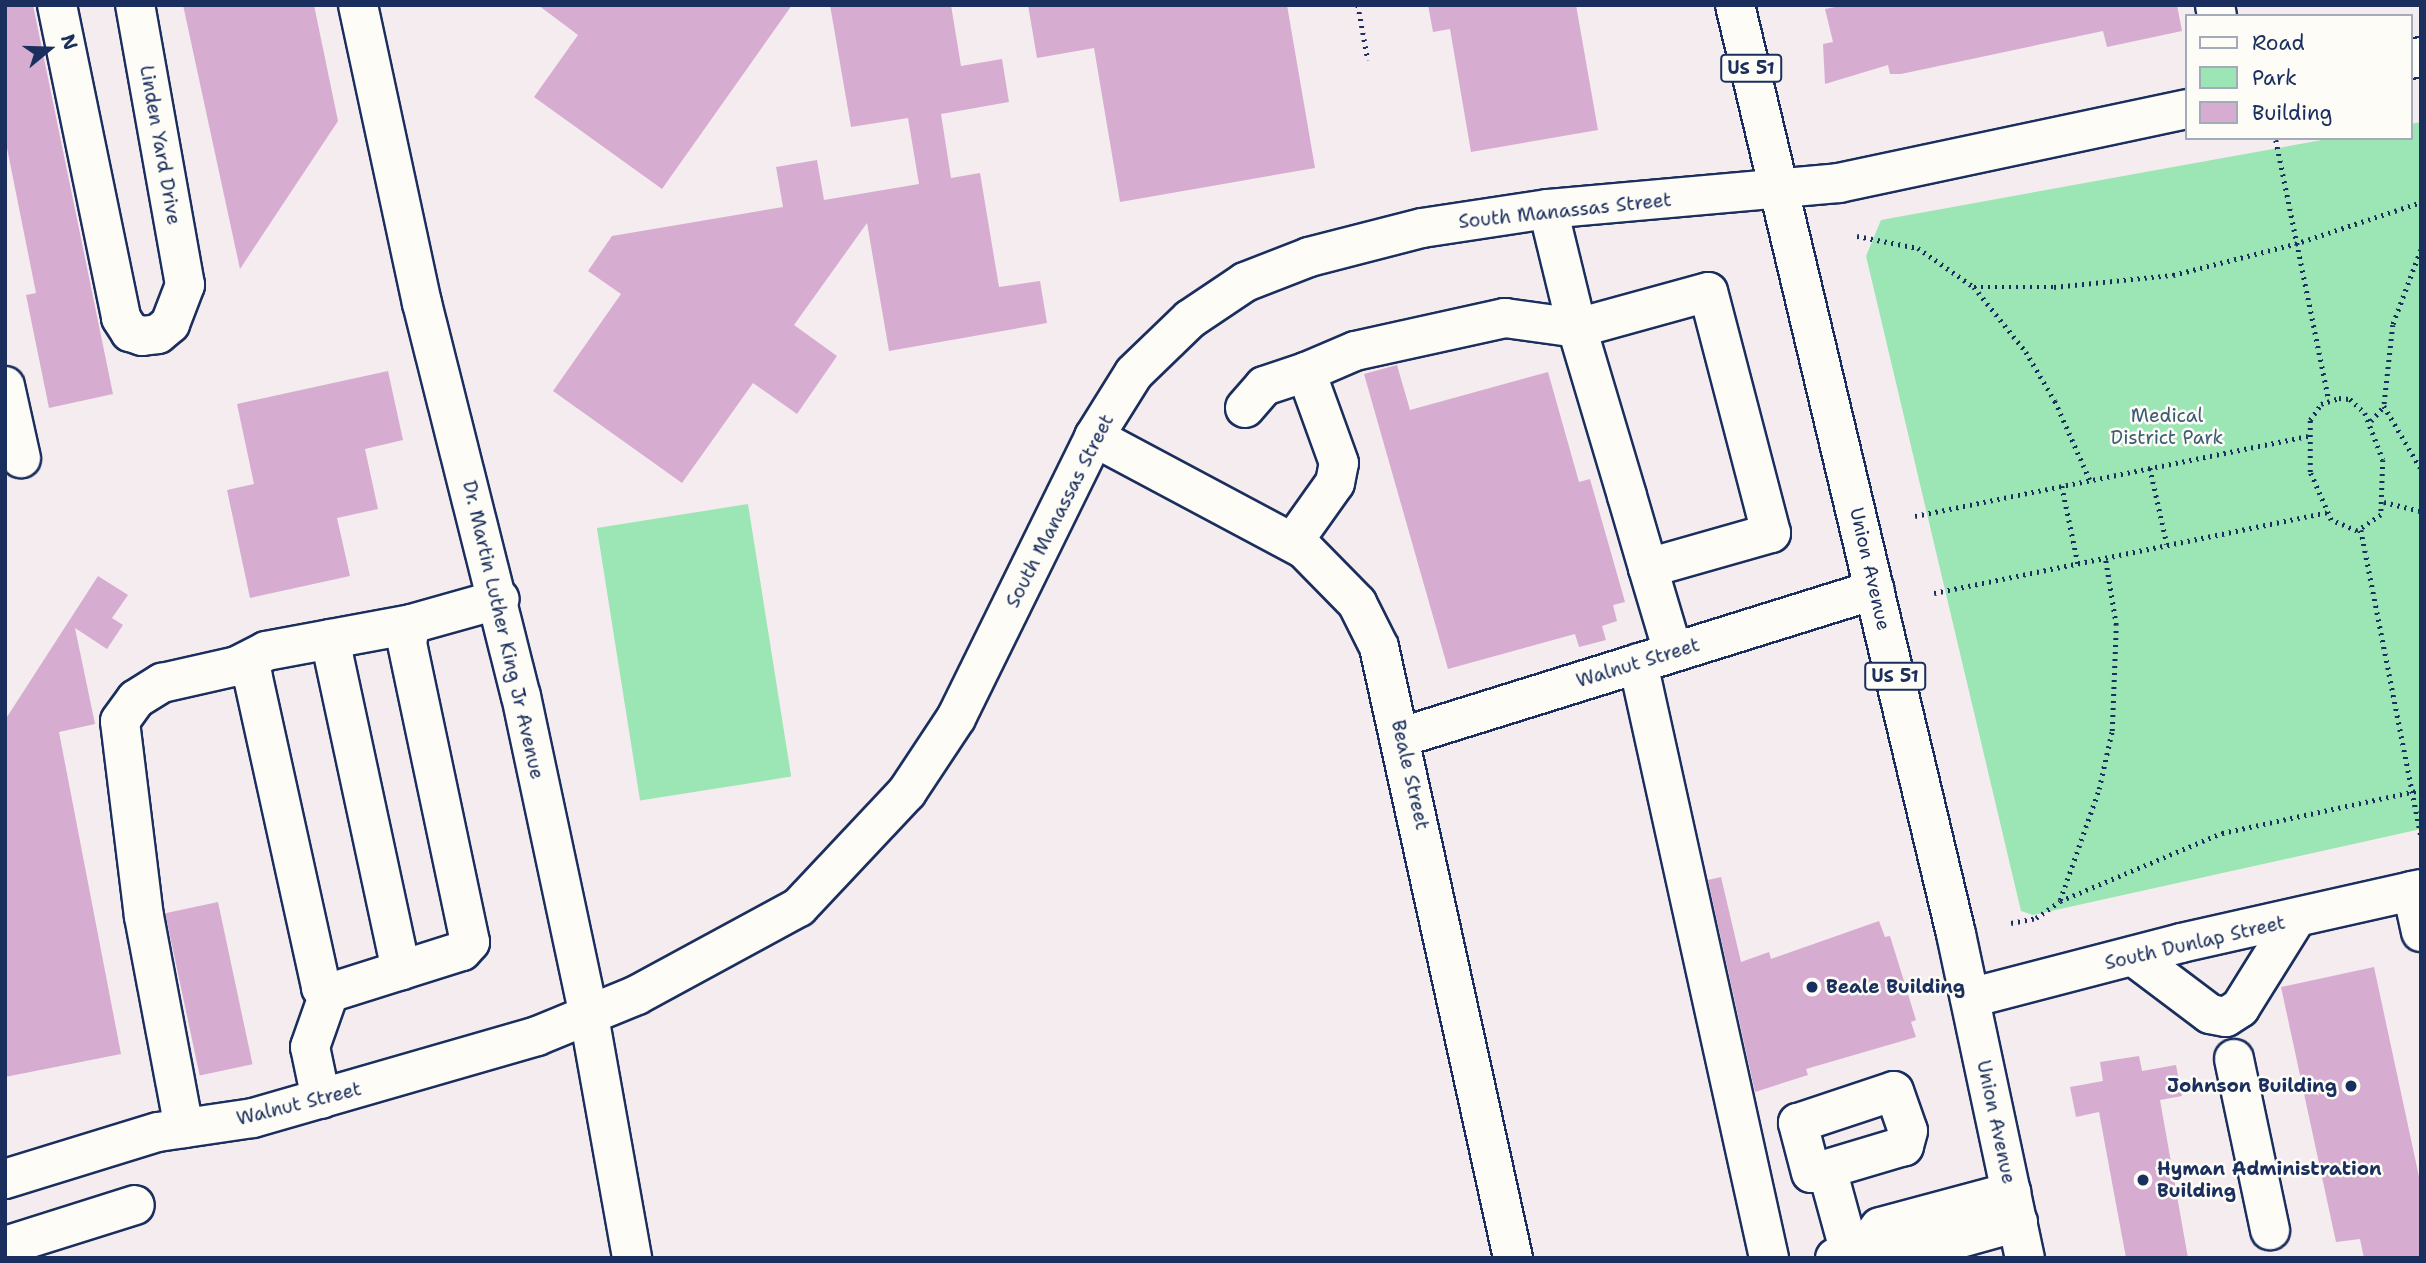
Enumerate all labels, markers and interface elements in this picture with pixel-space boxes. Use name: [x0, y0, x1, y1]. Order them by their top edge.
north arrow: [14, 14, 84, 84]
legend: [2184, 14, 2412, 140]
text: Road: [2252, 29, 2305, 57]
text: N: [55, 31, 84, 53]
road number: US 51: [1720, 54, 1782, 82]
street label: Linden Yard Drive: [135, 64, 185, 226]
text: Park: [2252, 64, 2297, 92]
text: Building: [2252, 99, 2332, 127]
street label: South Manassas Street: [1457, 188, 1673, 234]
park label: Medical District Park: [2111, 405, 2223, 449]
street label: South Manassas Street: [1001, 410, 1119, 612]
street label: Dr. Martin Luther King Jr Avenue: [457, 478, 549, 782]
street label: Union Avenue: [1845, 505, 1895, 633]
street label: Walnut Street: [1574, 633, 1702, 693]
road number: US 51: [1864, 662, 1926, 690]
street label: Beale Street: [1386, 718, 1434, 832]
street label: South Dunlap Street: [2103, 911, 2287, 975]
place label: Beale Building: [1826, 976, 1965, 998]
marker: Beale Building: [1804, 979, 1820, 995]
street label: Union Avenue: [1972, 1058, 2020, 1186]
place label: Johnson Building: [2167, 1075, 2337, 1097]
street label: Walnut Street: [234, 1077, 364, 1131]
marker: Johnson Building: [2343, 1078, 2359, 1094]
place label: Hyman Administration Building: [2157, 1158, 2382, 1202]
marker: Hyman Administration Building: [2135, 1172, 2151, 1188]

